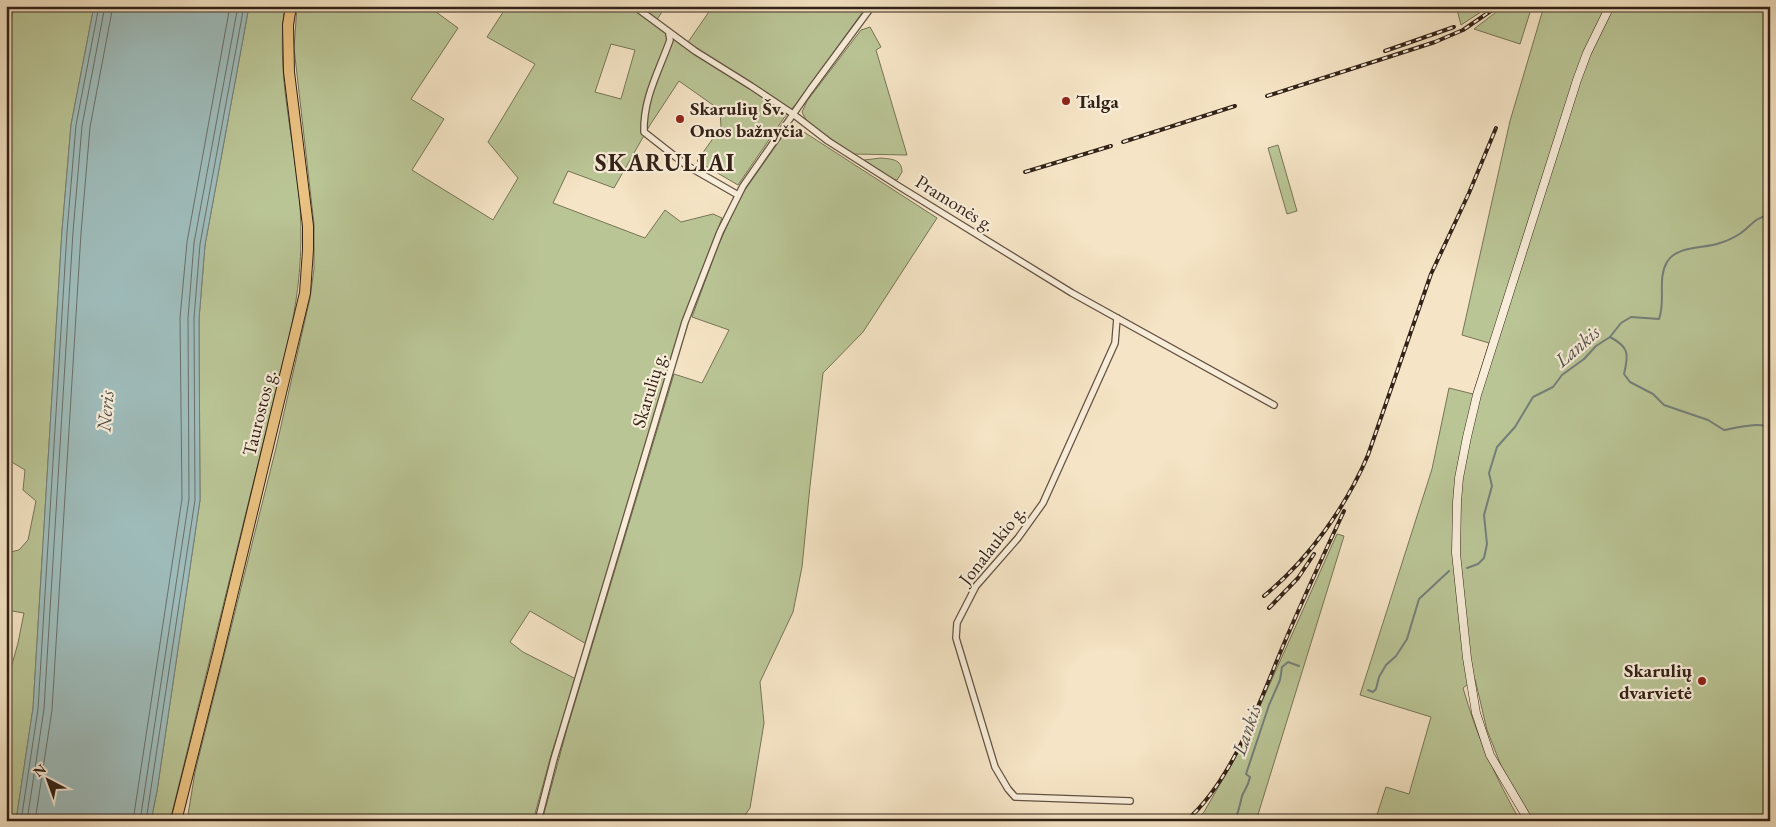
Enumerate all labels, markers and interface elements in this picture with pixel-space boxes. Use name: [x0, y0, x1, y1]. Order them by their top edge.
place label: Talga: [1076, 89, 1119, 114]
marker: Talga: [1060, 95, 1072, 107]
place label: Skarulių Šv. Onos bažnyčia: [690, 96, 804, 143]
marker: Skarulių Šv. Onos bažnyčia: [674, 113, 686, 125]
district label: SKARULIAI: [595, 147, 735, 178]
street label: Pramonės g.: [911, 169, 999, 237]
water label: Lankis: [1548, 319, 1605, 373]
street label: Skarulių g.: [626, 349, 672, 431]
street label: Taurostos g.: [236, 367, 282, 459]
water label: Neris: [90, 389, 120, 434]
street label: Jonalaukio g.: [952, 500, 1031, 592]
place label: Skarulių dvarvietė: [1619, 658, 1693, 705]
marker: Skarulių dvarvietė: [1696, 675, 1708, 687]
water label: Lankis: [1225, 701, 1267, 760]
north arrow: [22, 754, 72, 804]
text: N: [29, 759, 50, 781]

